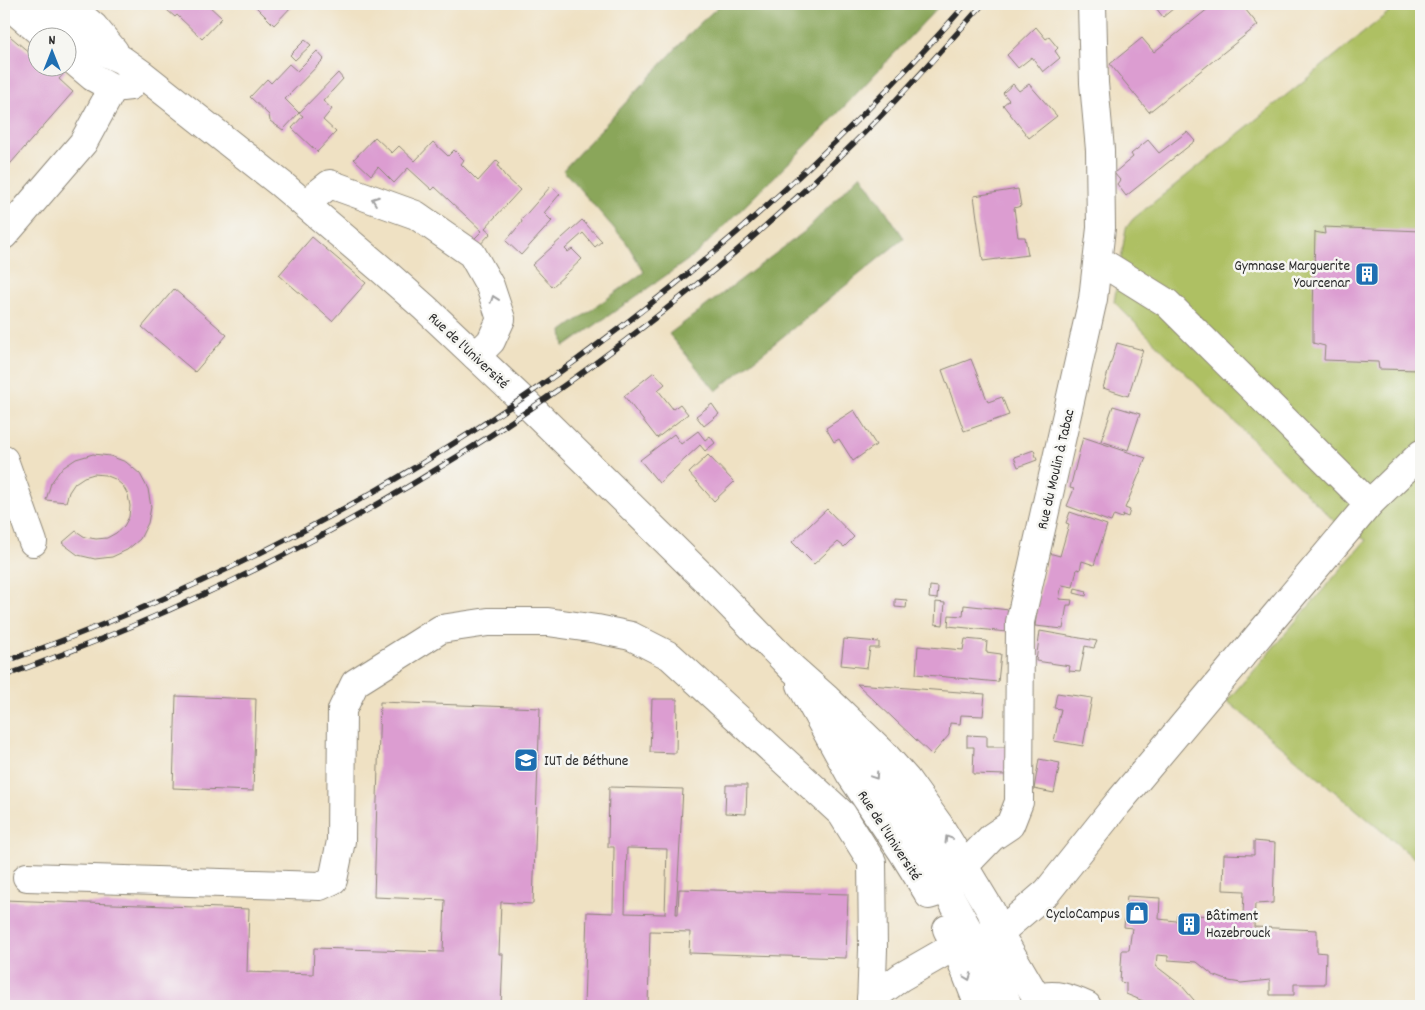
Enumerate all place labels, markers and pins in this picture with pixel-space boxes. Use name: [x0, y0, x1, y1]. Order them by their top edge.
place label: Gymnase Marguerite Yourcenar: [1234, 256, 1350, 295]
building icon: Gymnase Marguerite Yourcenar: [1354, 261, 1380, 287]
school or university icon: IUT de Béthune: [513, 747, 539, 773]
place label: IUT de Béthune: [544, 751, 629, 773]
shop icon: CycloCampus: [1124, 900, 1150, 926]
place label: CycloCampus: [1046, 904, 1120, 926]
place label: Bâtiment Hazebrouck: [1206, 906, 1270, 945]
building icon: Bâtiment Hazebrouck: [1176, 911, 1202, 937]

